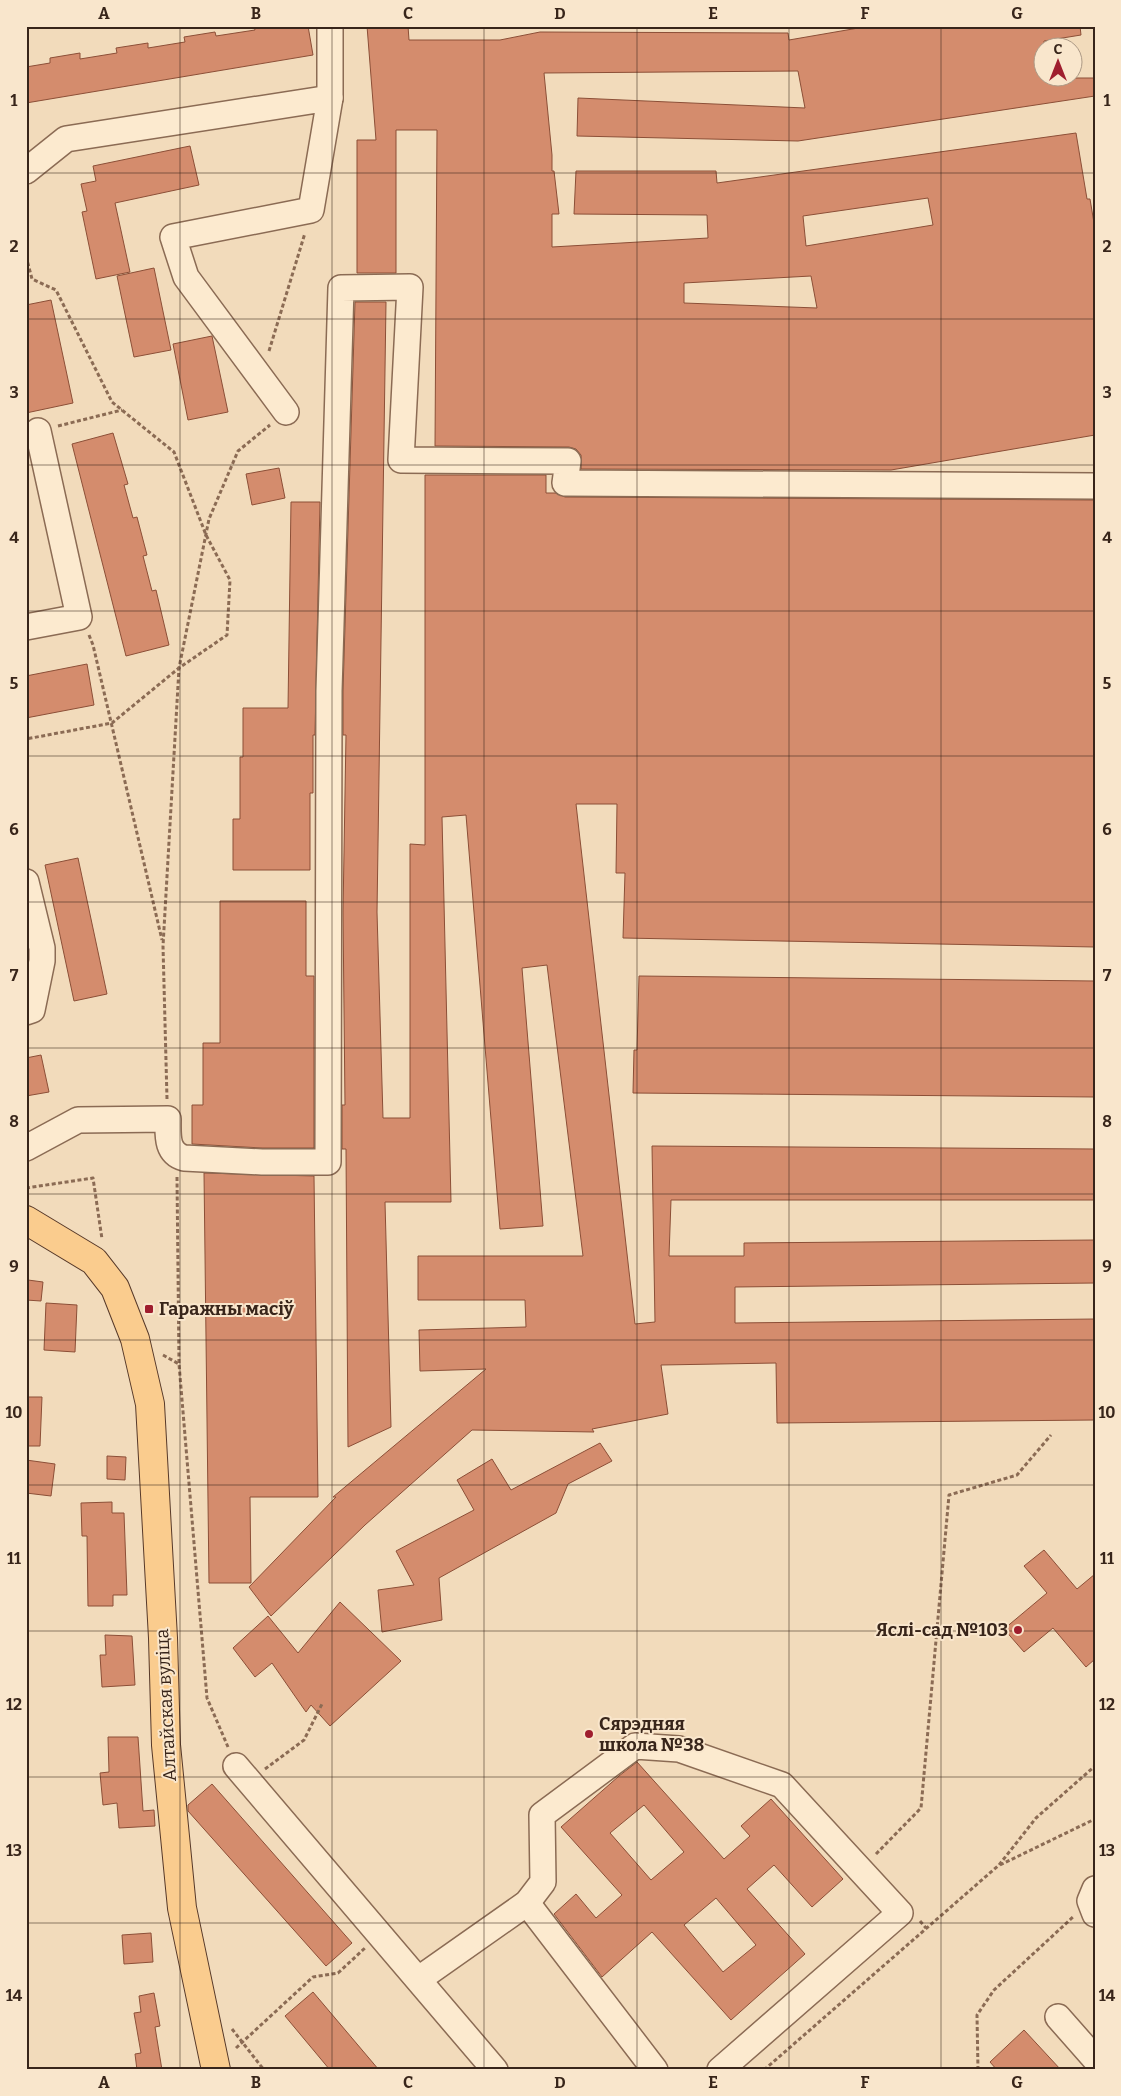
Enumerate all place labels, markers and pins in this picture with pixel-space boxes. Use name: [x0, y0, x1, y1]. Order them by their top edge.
place label: Гаражны масіў: [159, 1298, 295, 1320]
marker: Гаражны масіў: [143, 1303, 155, 1315]
place label: Яслі-сад №103: [876, 1619, 1008, 1641]
marker: Яслі-сад №103: [1012, 1624, 1024, 1636]
place label: Сярэдняя школа №38: [599, 1713, 705, 1756]
marker: Сярэдняя школа №38: [583, 1728, 595, 1740]

